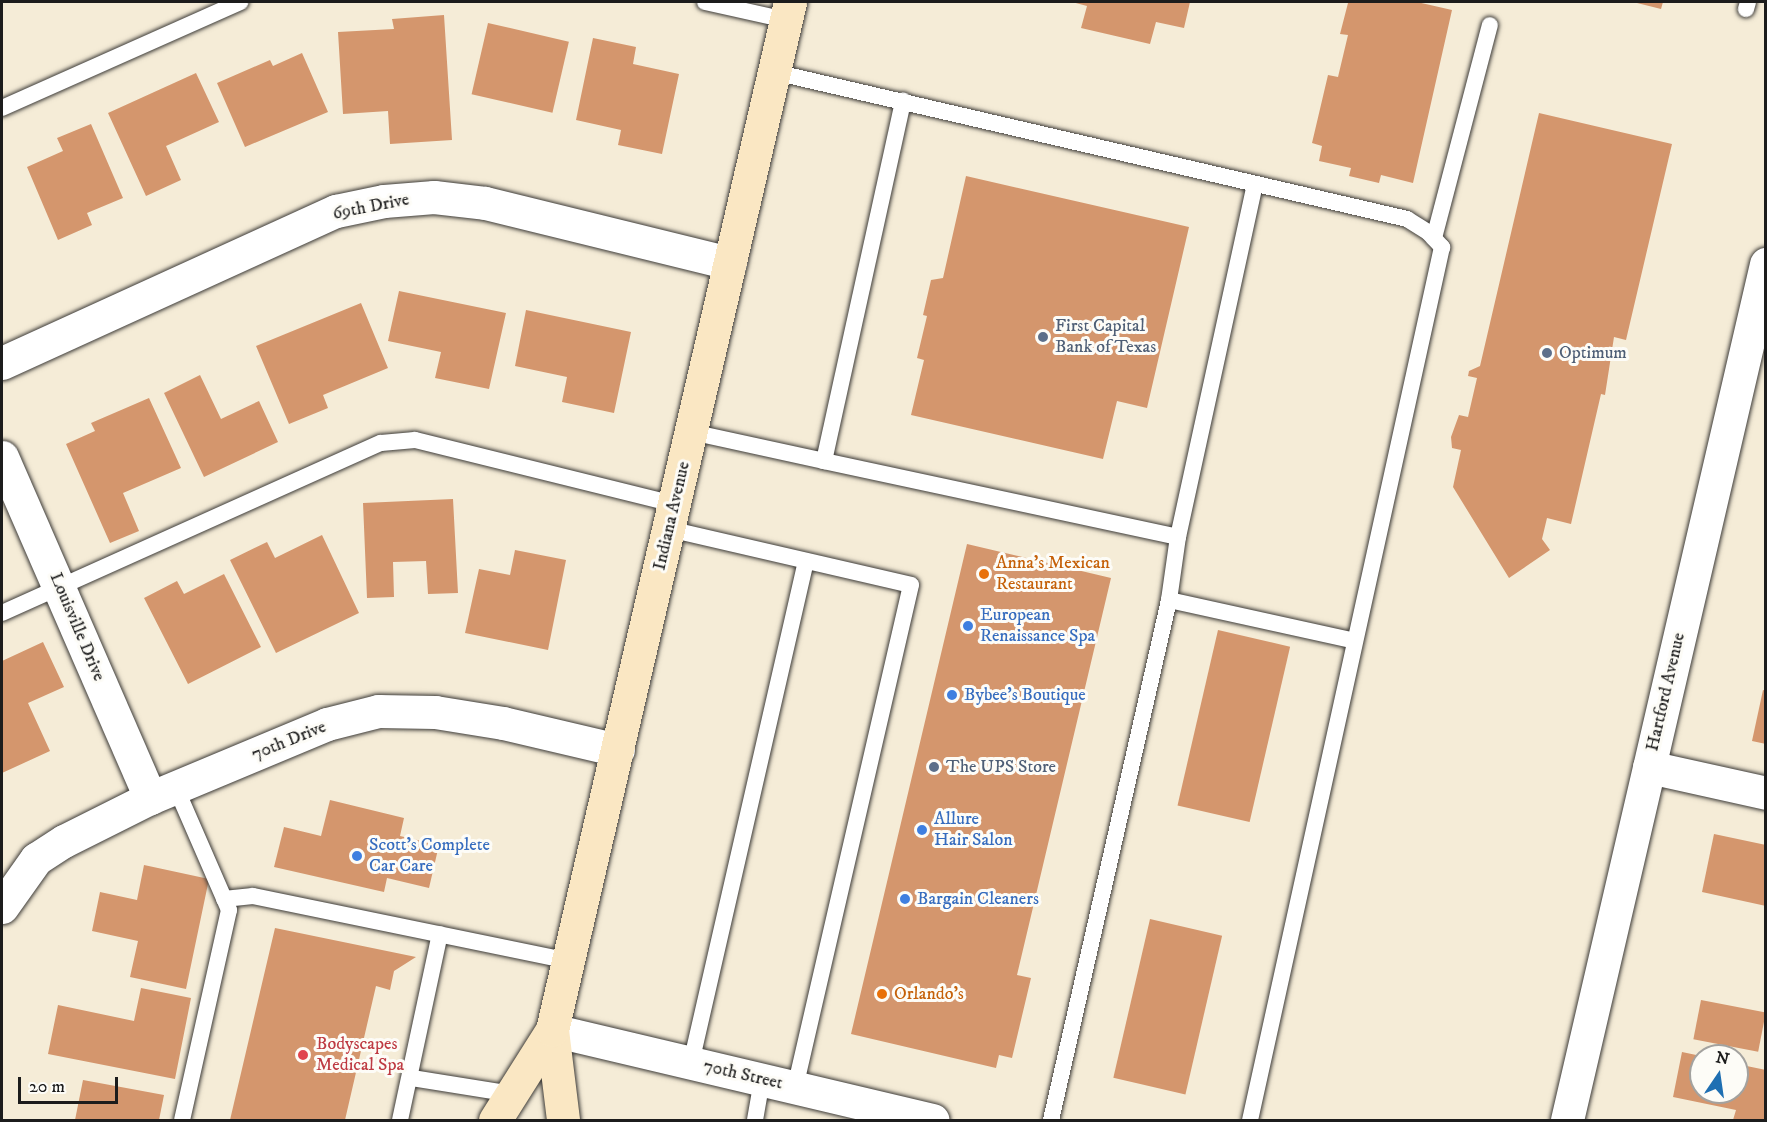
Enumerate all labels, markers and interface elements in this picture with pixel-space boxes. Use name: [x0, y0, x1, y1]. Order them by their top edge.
street label: 69th Drive: [331, 189, 411, 225]
place label: First Capital Bank of Texas: [1055, 316, 1156, 358]
marker: First Capital Bank of Texas: [1036, 330, 1050, 344]
place label: Optimum: [1559, 342, 1627, 364]
marker: Optimum: [1540, 346, 1554, 360]
street label: Indiana Avenue: [649, 460, 695, 572]
place label: Anna's Mexican Restaurant: [996, 553, 1110, 596]
marker: Anna's Mexican Restaurant: [977, 567, 991, 581]
street label: Louisville Drive: [44, 569, 110, 685]
place label: European Renaissance Spa: [980, 605, 1095, 648]
marker: European Renaissance Spa: [961, 619, 975, 633]
street label: Hartford Avenue: [1642, 631, 1690, 753]
place label: Bybee's Boutique: [964, 684, 1086, 706]
marker: Bybee's Boutique: [945, 688, 959, 702]
street label: 70th Drive: [249, 716, 329, 766]
place label: The UPS Store: [946, 756, 1056, 778]
marker: The UPS Store: [927, 760, 941, 774]
place label: Allure Hair Salon: [934, 809, 1013, 852]
marker: Allure Hair Salon: [915, 823, 929, 837]
place label: Scott's Complete Car Care: [369, 835, 490, 878]
marker: Scott's Complete Car Care: [350, 849, 364, 863]
place label: Bargain Cleaners: [917, 888, 1039, 910]
marker: Bargain Cleaners: [898, 892, 912, 906]
place label: Orlando's: [894, 983, 964, 1005]
marker: Orlando's: [875, 987, 889, 1001]
place label: Bodyscapes Medical Spa: [316, 1034, 404, 1076]
north arrow: [1689, 1044, 1749, 1104]
marker: Bodyscapes Medical Spa: [294, 1046, 312, 1064]
text: N: [1714, 1047, 1731, 1070]
street label: 70th Street: [701, 1055, 785, 1095]
scale bar: [21, 1065, 122, 1103]
text: 20 m: [29, 1076, 65, 1098]

